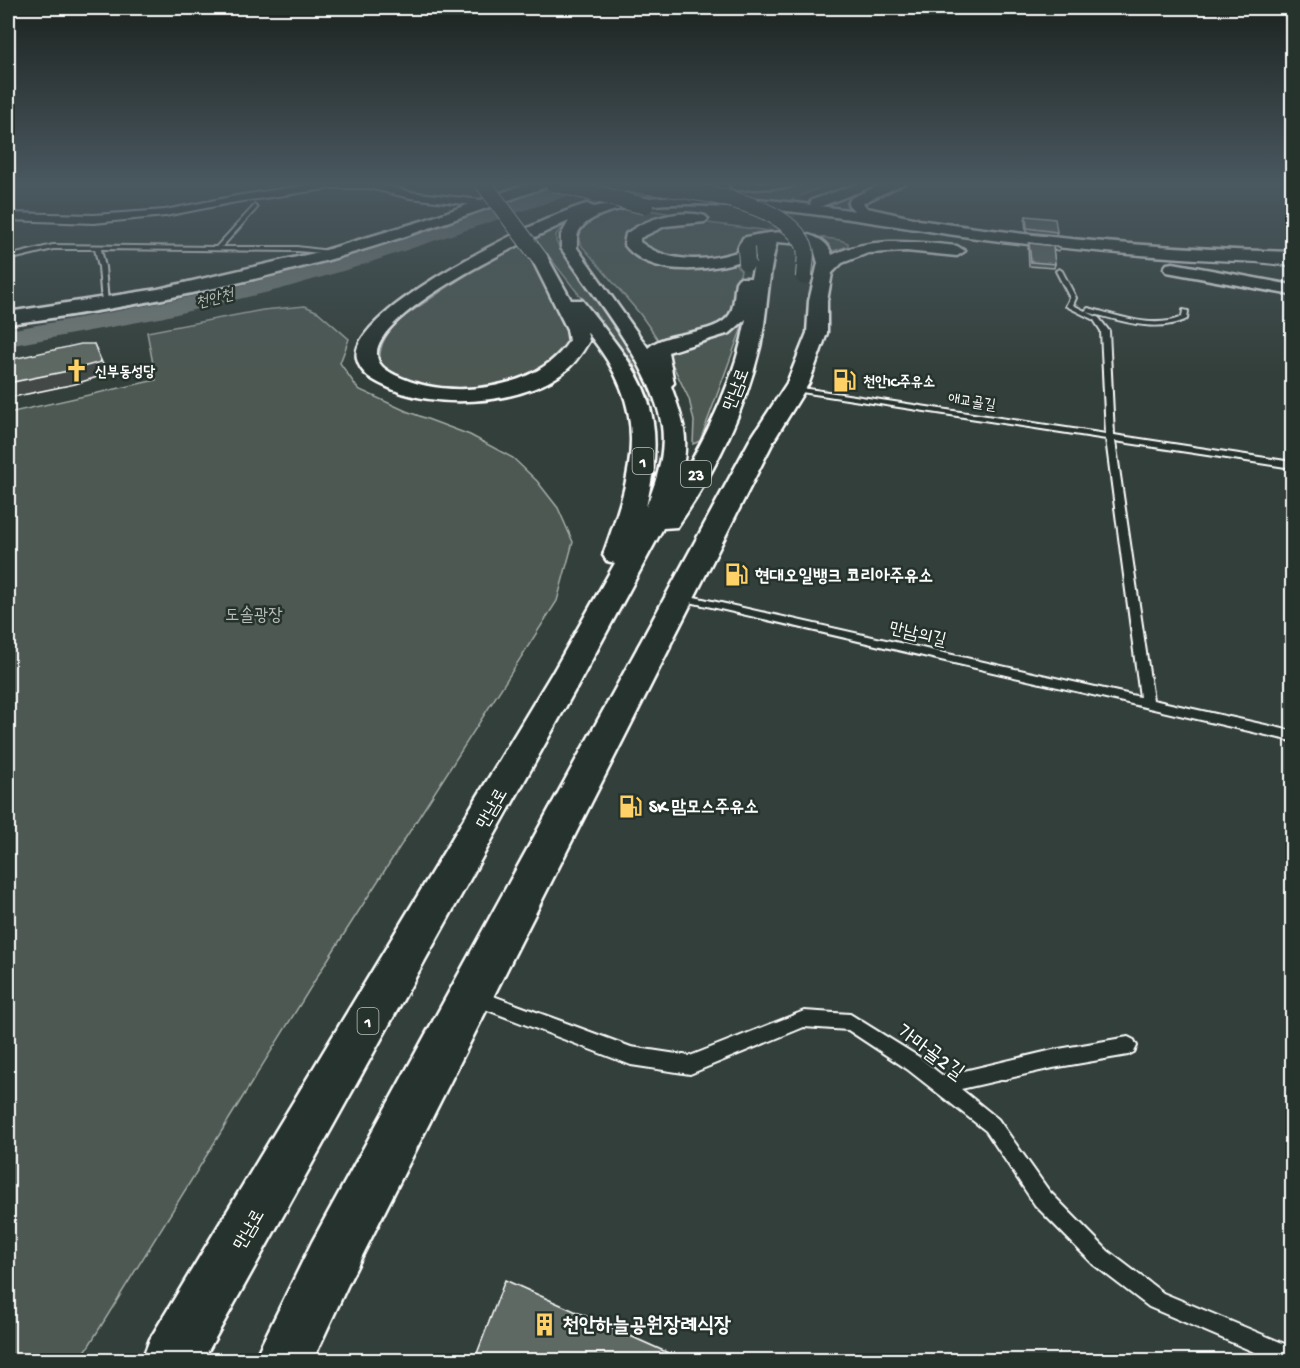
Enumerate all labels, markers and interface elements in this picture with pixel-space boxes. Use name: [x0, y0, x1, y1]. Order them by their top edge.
water label: 천안천: [194, 286, 238, 314]
church icon: 신부동성당: [64, 358, 90, 384]
place label: 신부동성당: [95, 364, 155, 382]
street label: 만남로: [720, 366, 755, 414]
fuel station icon: 천안IC주유소: [832, 368, 858, 394]
place label: 천안IC주유소: [863, 374, 935, 392]
street label: 애교골길: [947, 391, 997, 415]
road number: 1: [632, 448, 654, 474]
road number: 23: [681, 461, 711, 487]
fuel station icon: 현대오일뱅크 코리아주유소: [724, 562, 750, 588]
place label: 현대오일뱅크 코리아주유소: [755, 567, 933, 588]
park label: 도솔광장: [225, 605, 283, 627]
street label: 만남의길: [887, 619, 949, 652]
street label: 만남로: [473, 785, 513, 833]
fuel station icon: SK 맘모스주유소: [618, 793, 644, 819]
place label: SK 맘모스주유소: [649, 798, 758, 819]
road number: 1: [358, 1008, 378, 1034]
street label: 가마골2길: [890, 1021, 968, 1087]
street label: 만남로: [230, 1206, 270, 1254]
building icon: 천안하늘공원장례식장: [531, 1311, 557, 1337]
place label: 천안하늘공원장례식장: [562, 1315, 731, 1340]

